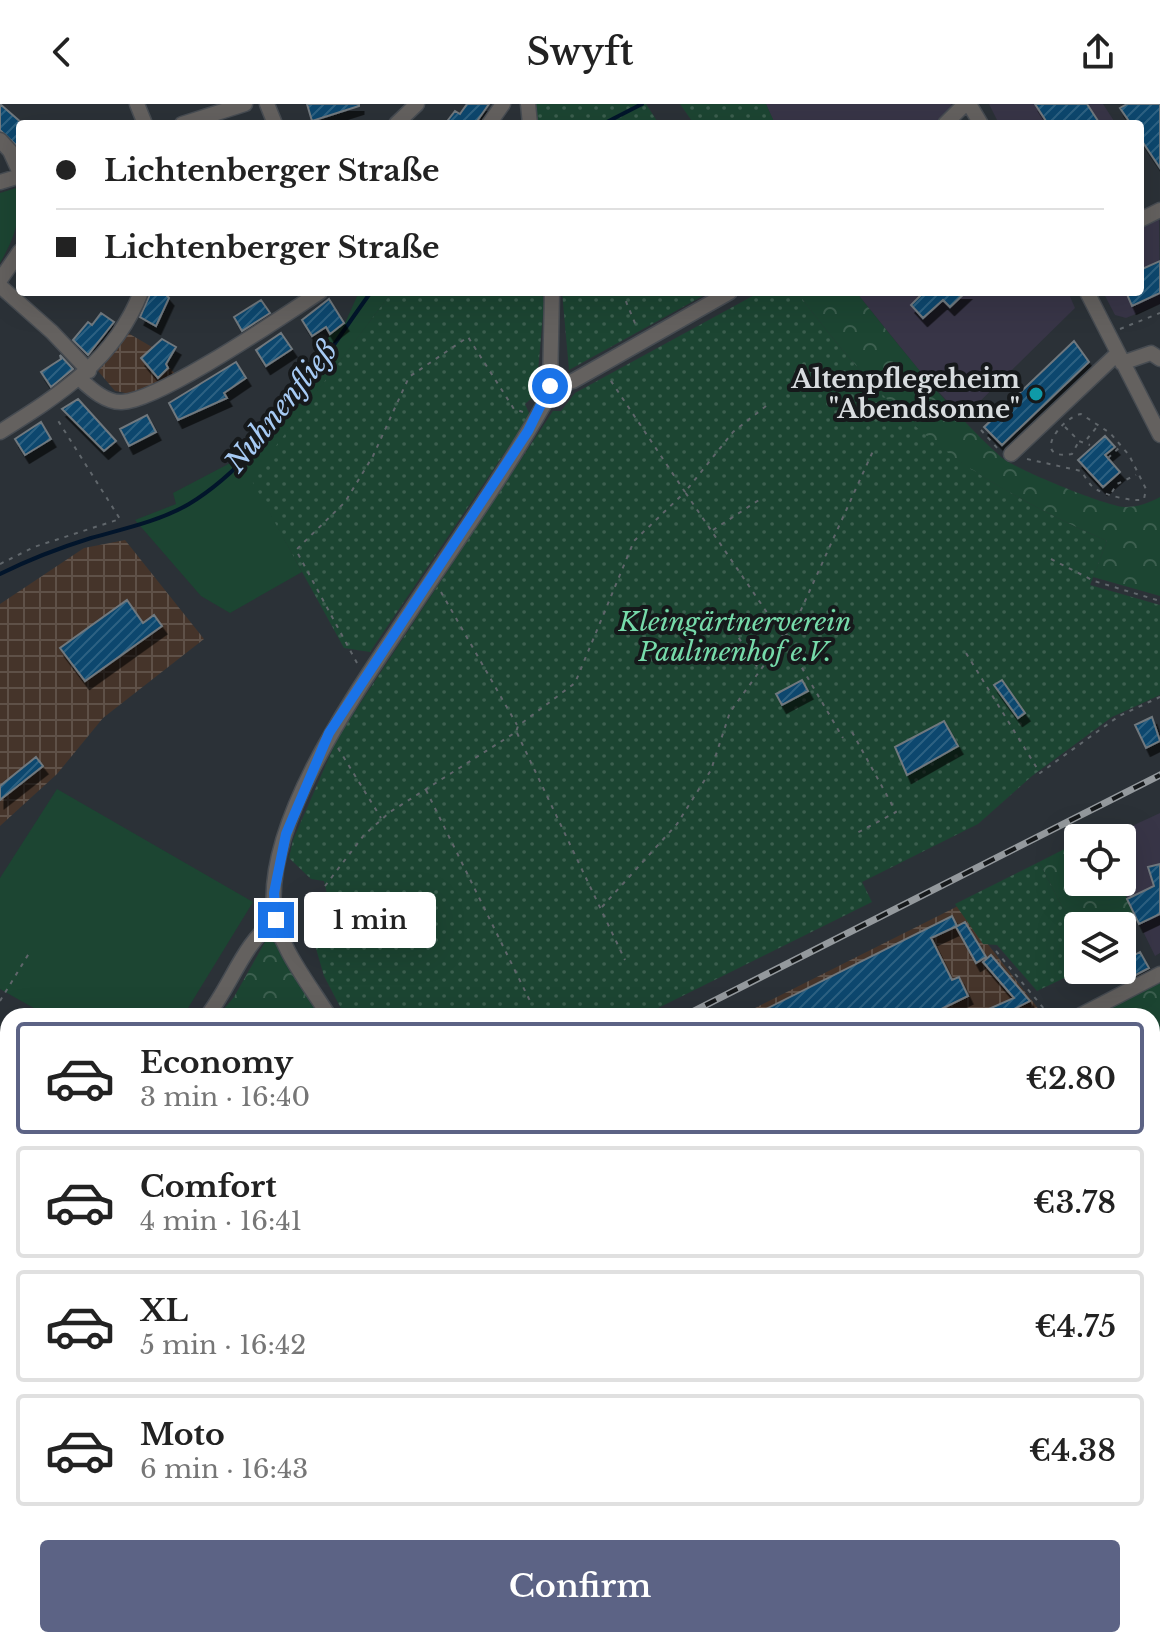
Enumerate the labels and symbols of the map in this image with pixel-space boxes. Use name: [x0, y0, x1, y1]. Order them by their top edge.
water label: Nuhnenfließ: [217, 333, 345, 480]
place label: Altenpflegeheim "Abendsonne": [790, 363, 1020, 425]
route start: [532, 368, 568, 404]
marker: Altenpflegeheim "Abendsonne": [1027, 385, 1045, 403]
park label: Kleingärtnerverein Paulinenhof e.V.: [617, 606, 852, 668]
callout: 1 min: [304, 892, 436, 948]
route end: [258, 902, 294, 938]

